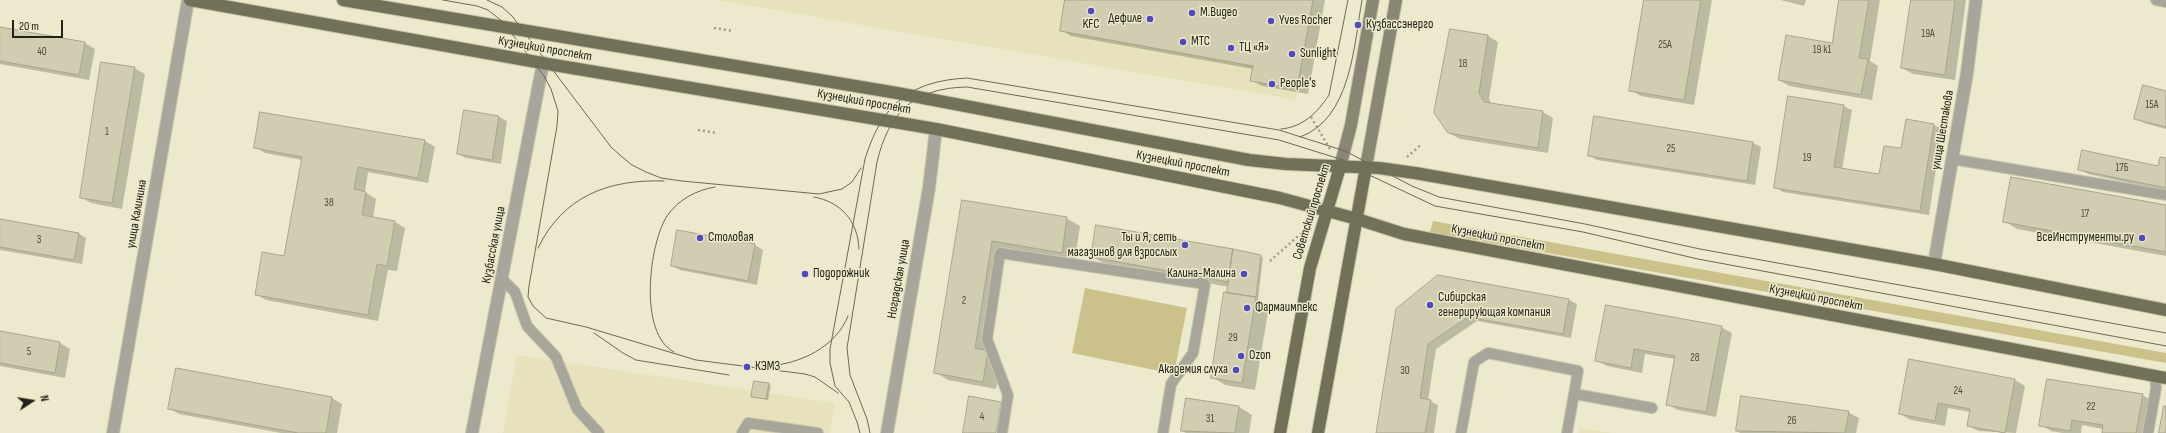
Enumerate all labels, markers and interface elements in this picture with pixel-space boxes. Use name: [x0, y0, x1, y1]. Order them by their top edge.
place label: М.Видео: [1200, 5, 1237, 21]
marker: KFC: [1086, 6, 1096, 16]
marker: М.Видео: [1187, 8, 1197, 18]
place label: Дефиле: [1108, 11, 1142, 27]
scale bar: [14, 12, 65, 38]
place label: Yves Rocher: [1279, 13, 1332, 29]
marker: Дефиле: [1145, 14, 1155, 24]
marker: Yves Rocher: [1266, 16, 1276, 26]
place label: KFC: [1082, 17, 1100, 33]
place label: Кузбассэнерго: [1366, 17, 1433, 33]
text: 20 m: [19, 19, 39, 34]
marker: Кузбассэнерго: [1353, 20, 1363, 30]
house number: 19А: [1921, 27, 1935, 41]
street label: Кузнецкий проспект: [497, 33, 593, 65]
place label: МТС: [1191, 34, 1210, 50]
marker: МТС: [1178, 37, 1188, 47]
house number: 25А: [1658, 38, 1672, 52]
place label: ТЦ «Я»: [1239, 40, 1269, 56]
marker: ТЦ «Я»: [1226, 43, 1236, 53]
house number: 19 к1: [1813, 43, 1831, 57]
house number: 40: [37, 45, 47, 59]
place label: Sunlight: [1300, 46, 1336, 62]
marker: Sunlight: [1287, 49, 1297, 59]
house number: 18: [1459, 57, 1467, 71]
place label: People's: [1280, 76, 1316, 92]
marker: People's: [1267, 79, 1277, 89]
street label: Кузнецкий проспект: [816, 86, 912, 118]
street label: улица Шестакова: [1928, 89, 1958, 171]
house number: 15А: [2146, 98, 2158, 112]
house number: 1: [105, 125, 109, 139]
house number: 25: [1667, 142, 1675, 156]
street label: Кузнецкий проспект: [1135, 147, 1231, 181]
house number: 19: [1803, 151, 1811, 165]
house number: 17Б: [2115, 161, 2129, 175]
street label: Советский проспект: [1290, 162, 1334, 262]
street label: улица Калинина: [123, 178, 151, 250]
house number: 38: [324, 196, 334, 210]
street label: Кузбасская улица: [479, 205, 509, 285]
house number: 17: [2081, 207, 2089, 221]
street label: Кузнецкий проспект: [1450, 221, 1546, 255]
place label: Столовая: [708, 230, 753, 246]
place label: Ты и Я, сеть магазинов для взрослых: [1068, 230, 1177, 261]
place label: ВсеИнструменты.ру: [2037, 230, 2134, 246]
house number: 3: [37, 233, 41, 247]
marker: Столовая: [695, 233, 705, 243]
marker: ВсеИнструменты.ру: [2137, 233, 2147, 243]
street label: Ноградская улица: [884, 238, 914, 320]
marker: Ты и Я, сеть магазинов для взрослых: [1180, 240, 1190, 250]
place label: Подорожник: [813, 266, 869, 282]
place label: Калина-Малина: [1167, 266, 1236, 282]
marker: Подорожник: [800, 269, 810, 279]
marker: Калина-Малина: [1239, 269, 1249, 279]
street label: Кузнецкий проспект: [1768, 281, 1864, 315]
place label: Сибирская генерирующая компания: [1438, 290, 1551, 321]
house number: 2: [962, 294, 966, 308]
place label: Фармаимпекс: [1255, 300, 1317, 316]
marker: Сибирская генерирующая компания: [1425, 300, 1435, 310]
marker: Фармаимпекс: [1242, 303, 1252, 313]
house number: 29: [1228, 331, 1238, 345]
house number: 5: [27, 345, 31, 359]
place label: Ozon: [1249, 348, 1271, 364]
marker: Ozon: [1236, 351, 1246, 361]
house number: 28: [1690, 351, 1700, 365]
place label: КЭМЗ: [755, 359, 780, 375]
marker: КЭМЗ: [742, 362, 752, 372]
place label: Академия слуха: [1158, 362, 1228, 378]
house number: 30: [1400, 364, 1410, 378]
marker: Академия слуха: [1231, 365, 1241, 375]
north arrow: [12, 381, 52, 421]
house number: 24: [1953, 384, 1963, 398]
text: N: [37, 394, 51, 403]
house number: 22: [2086, 400, 2096, 414]
house number: 4: [980, 410, 984, 424]
house number: 31: [1206, 412, 1214, 426]
house number: 26: [1787, 414, 1797, 428]

